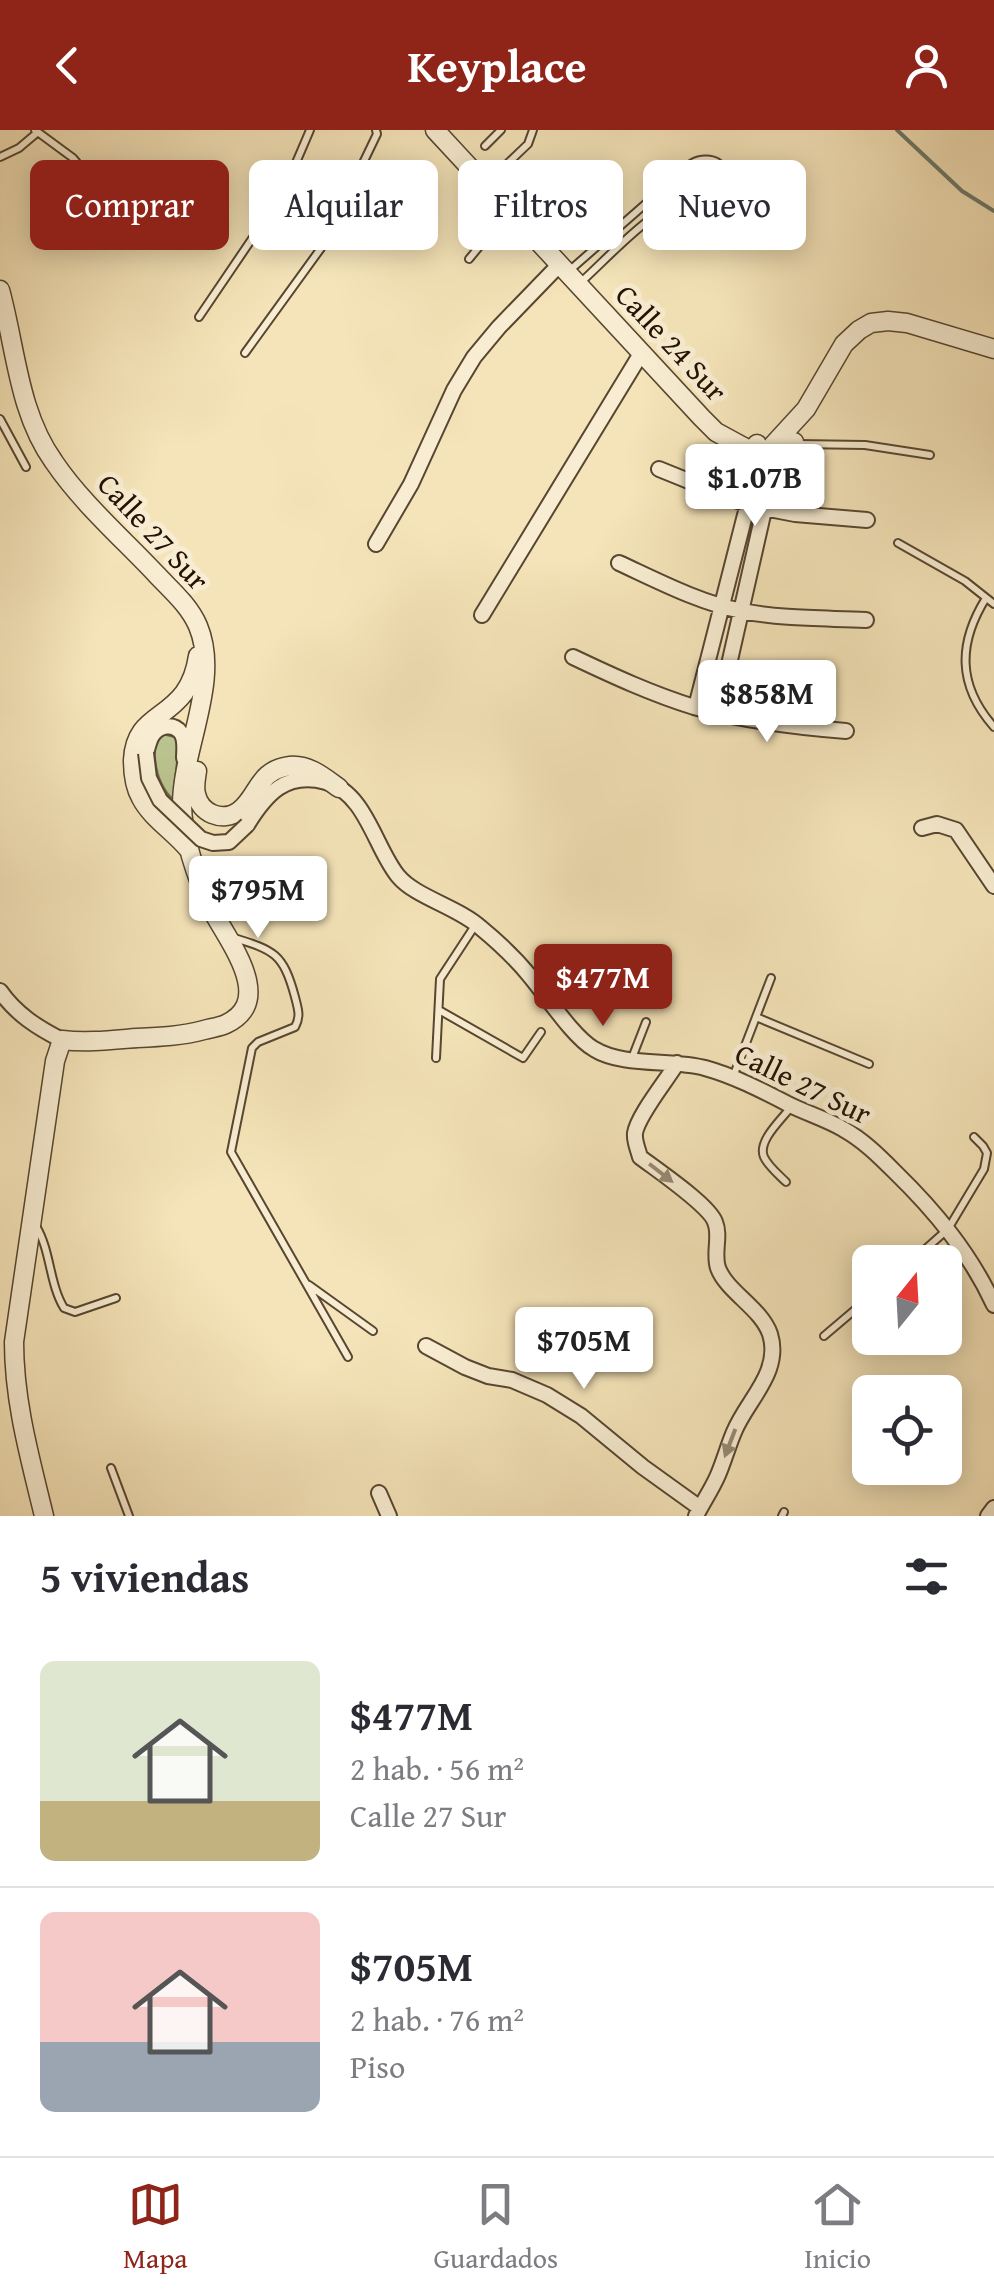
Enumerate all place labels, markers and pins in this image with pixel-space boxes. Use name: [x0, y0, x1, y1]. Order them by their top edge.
pin: $1.07B: [674, 444, 836, 529]
pin: $858M: [697, 660, 837, 745]
pin: $795M: [188, 856, 328, 941]
pin: $477M: [533, 944, 673, 1029]
pin: $705M: [514, 1307, 654, 1392]

